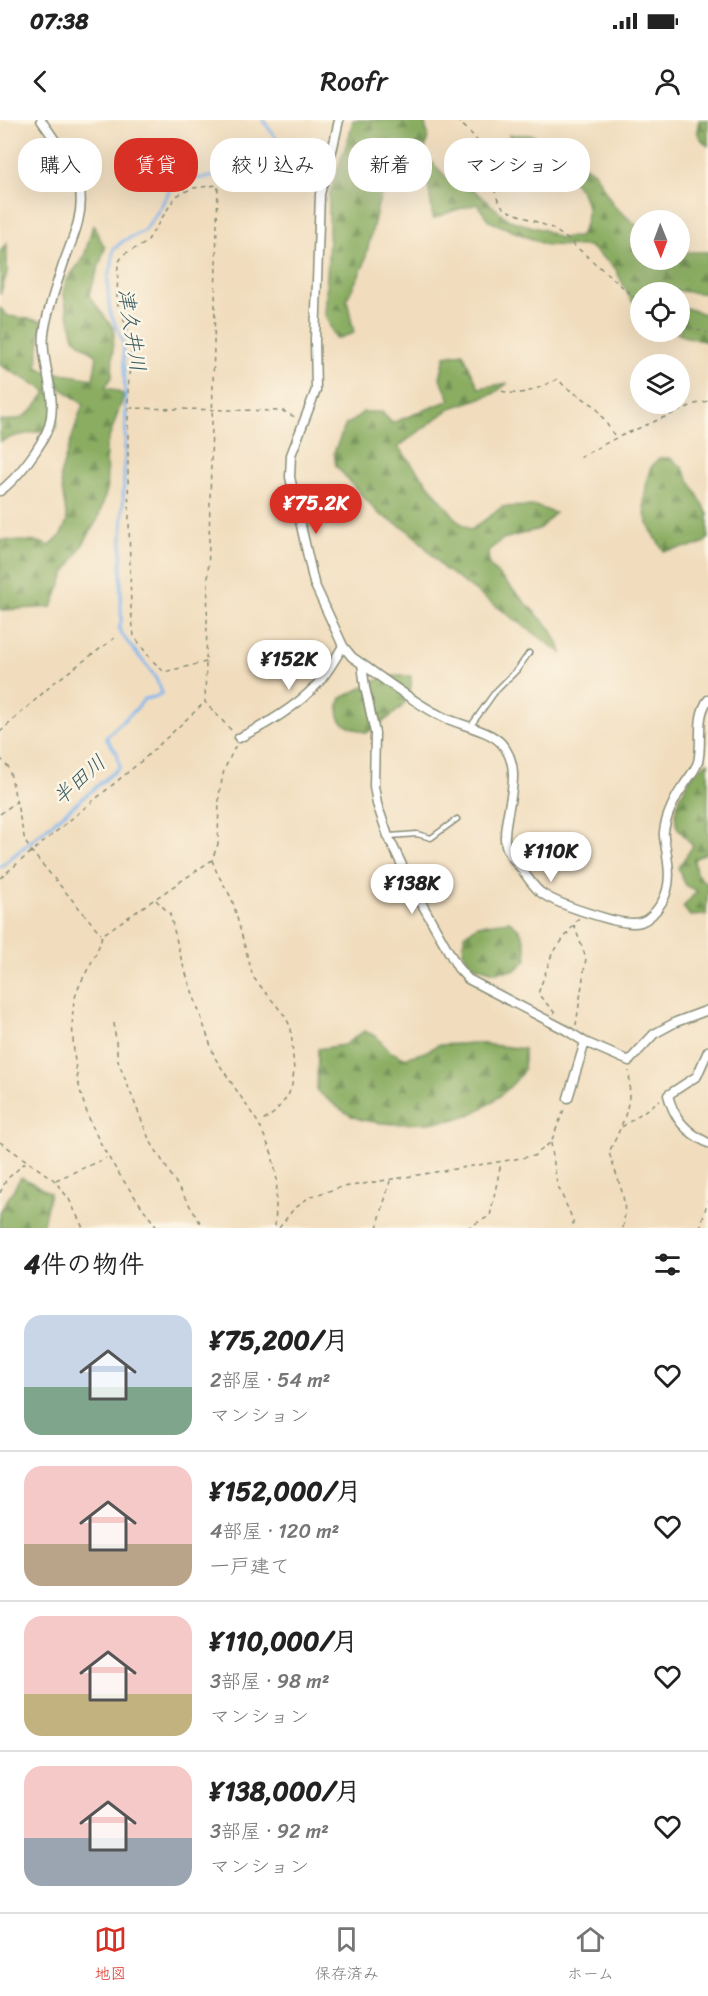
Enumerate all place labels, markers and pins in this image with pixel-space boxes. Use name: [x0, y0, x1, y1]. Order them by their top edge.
pin: ¥75.2K: [267, 484, 365, 535]
pin: ¥152K: [247, 640, 331, 691]
pin: ¥110K: [509, 832, 593, 883]
pin: ¥138K: [370, 864, 454, 915]

